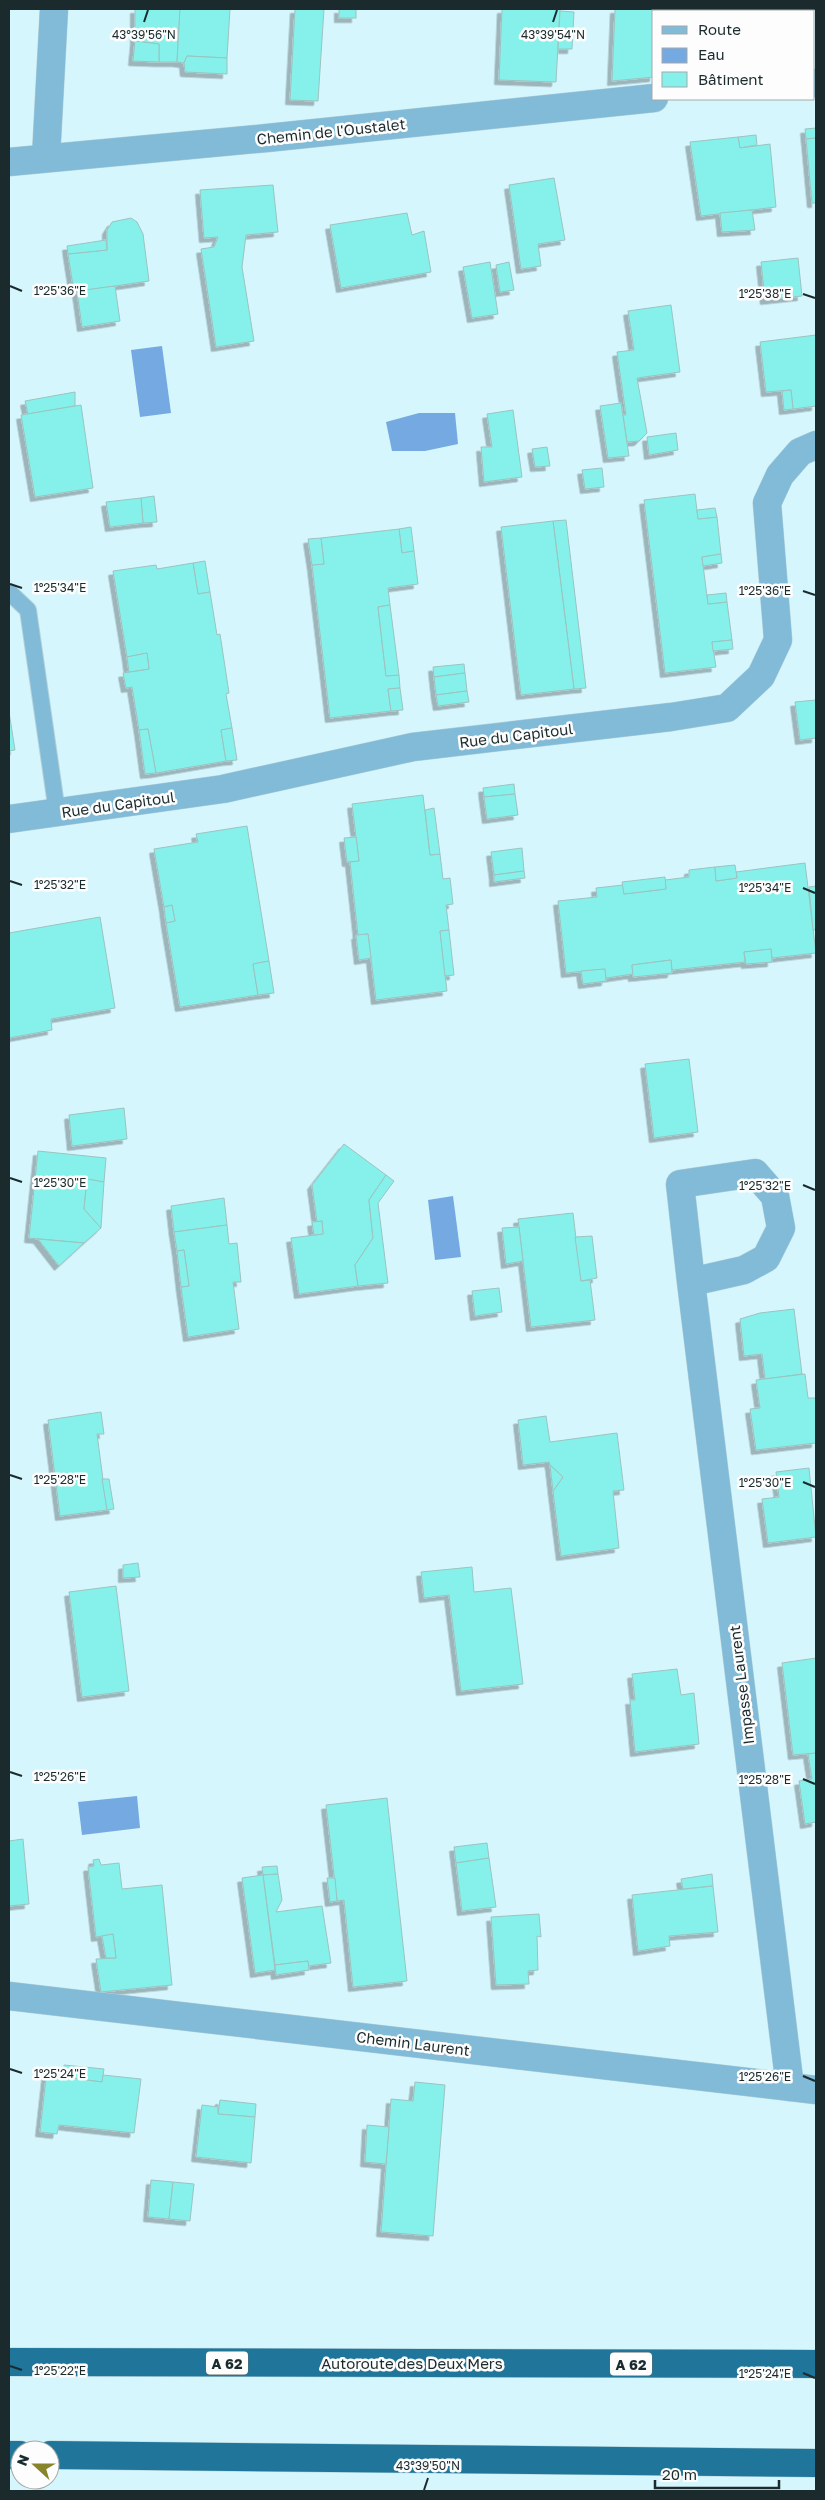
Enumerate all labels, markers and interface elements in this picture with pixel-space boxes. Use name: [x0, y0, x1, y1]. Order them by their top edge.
legend: [652, 10, 815, 100]
text: Route: [698, 20, 741, 38]
text: 43°39'56"N: [112, 27, 176, 42]
text: 43°39'54"N: [521, 27, 585, 42]
text: Eau: [698, 45, 725, 63]
text: Bâtiment: [698, 70, 763, 88]
street label: Chemin de l'Oustalet: [256, 114, 406, 148]
text: 1°25'36"E: [34, 283, 86, 298]
text: 1°25'38"E: [739, 286, 791, 301]
text: 1°25'34"E: [34, 580, 86, 595]
text: 1°25'36"E: [739, 583, 791, 598]
street label: Rue du Capitoul: [458, 719, 574, 751]
street label: Rue du Capitoul: [60, 787, 176, 821]
text: 1°25'32"E: [34, 877, 86, 892]
text: 1°25'34"E: [739, 880, 791, 895]
text: 1°25'30"E: [34, 1175, 86, 1190]
text: 1°25'32"E: [739, 1178, 791, 1193]
text: 1°25'28"E: [34, 1472, 86, 1487]
text: 1°25'30"E: [739, 1475, 791, 1490]
street label: Impasse Laurent: [725, 1624, 757, 1746]
text: 1°25'26"E: [34, 1769, 86, 1784]
text: 1°25'28"E: [739, 1772, 791, 1787]
street label: Chemin Laurent: [355, 2027, 471, 2059]
text: 1°25'24"E: [34, 2066, 86, 2081]
text: 1°25'26"E: [739, 2069, 791, 2084]
road number: A 62: [206, 2352, 248, 2374]
road number: A 62: [610, 2352, 652, 2376]
street label: Autoroute des Deux Mers: [321, 2354, 503, 2372]
text: 1°25'22"E: [34, 2363, 86, 2378]
text: 1°25'24"E: [739, 2366, 791, 2381]
north arrow: [10, 2440, 60, 2490]
text: N: [13, 2452, 32, 2468]
text: 43°39'50"N: [396, 2458, 460, 2473]
scale bar: [655, 2458, 779, 2490]
text: 20 m: [662, 2465, 697, 2483]

